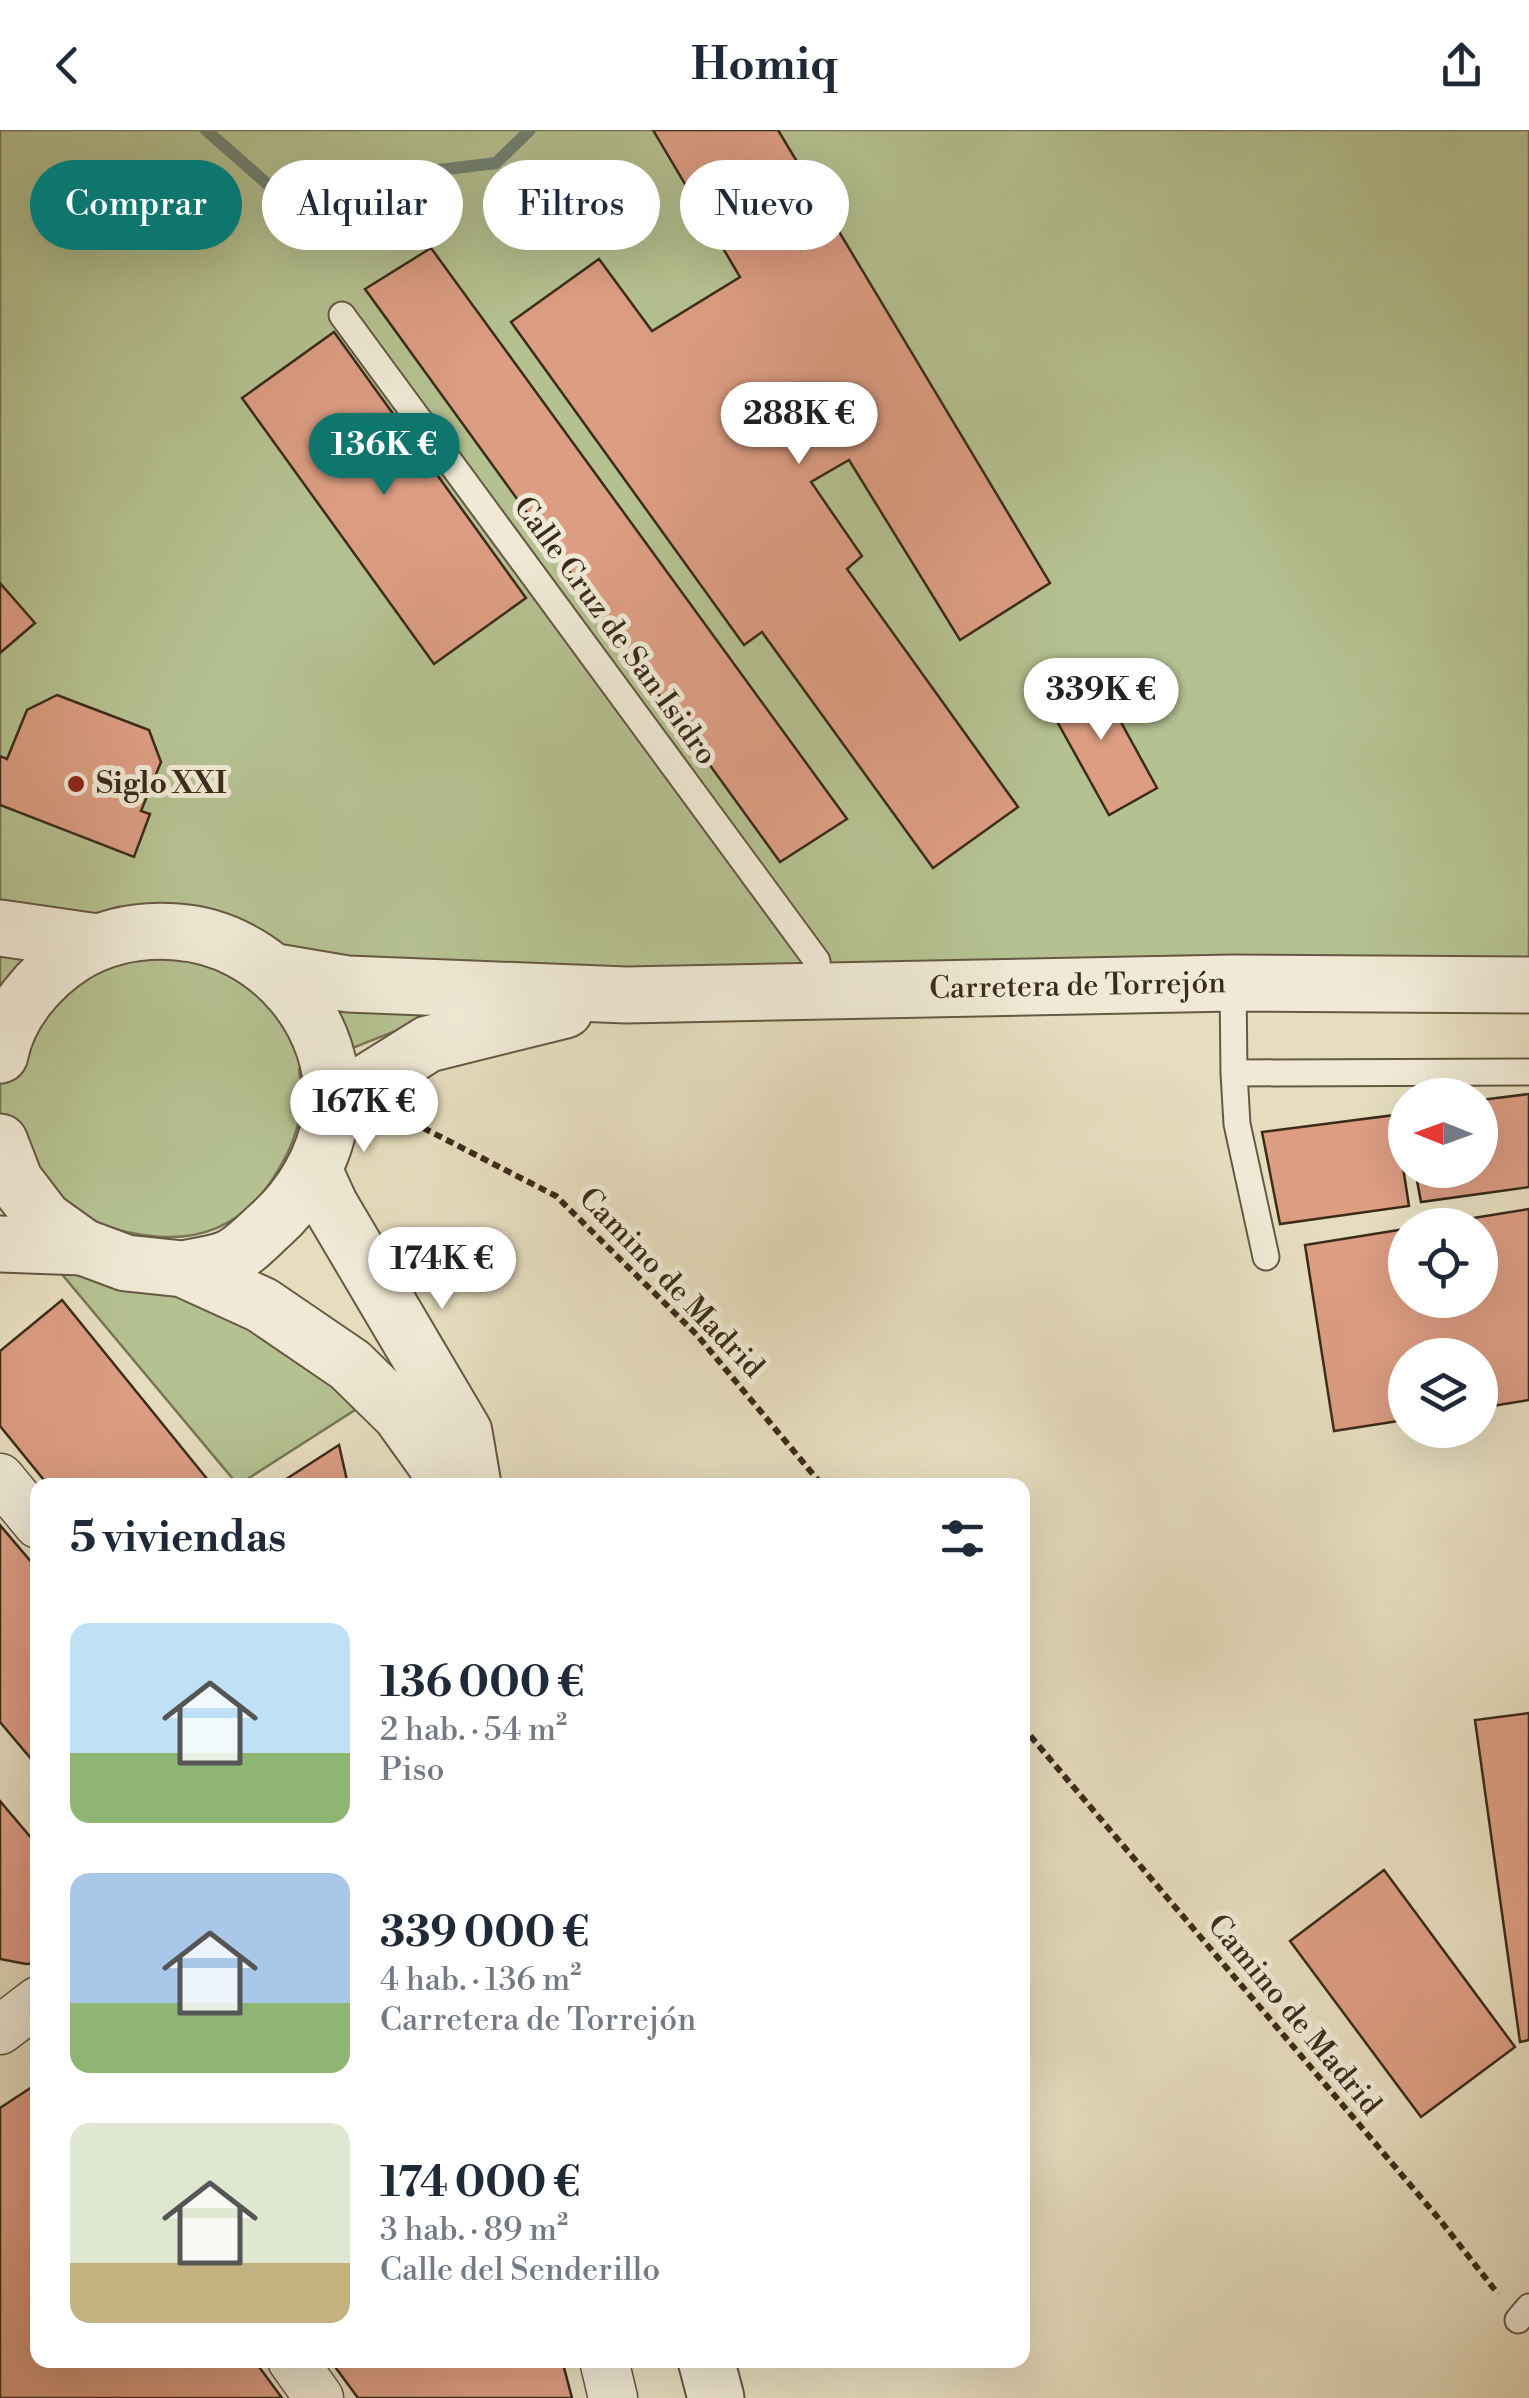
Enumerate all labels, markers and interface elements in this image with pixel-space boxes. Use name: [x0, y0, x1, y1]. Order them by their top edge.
text: Homiq: [691, 37, 838, 94]
icon: back: [40, 38, 95, 93]
icon: share: [1434, 38, 1489, 93]
chip: Comprar: [30, 160, 242, 250]
chip: Alquilar: [262, 160, 463, 250]
chip: Filtros: [483, 160, 660, 250]
chip: Nuevo: [680, 160, 849, 250]
pin: 288K €: [718, 382, 880, 467]
text: 288K €: [743, 394, 855, 434]
pin: 136K €: [303, 413, 465, 498]
text: 136K €: [331, 425, 437, 465]
street label: Calle Cruz de San Isidro: [505, 489, 725, 773]
pin: 339K €: [1020, 658, 1182, 743]
text: 339K €: [1046, 670, 1156, 710]
place label: Siglo XXI: [96, 765, 227, 803]
marker: Siglo XXI: [65, 773, 87, 795]
street label: Carretera de Torrejón: [929, 964, 1227, 1008]
pin: 167K €: [283, 1070, 445, 1155]
north arrow: [1388, 1078, 1498, 1188]
map controls: [1388, 1078, 1498, 1448]
text: 167K €: [312, 1082, 416, 1122]
street label: Camino de Madrid: [570, 1180, 772, 1386]
button: locate: [1388, 1208, 1498, 1318]
pin: 174K €: [361, 1227, 523, 1312]
text: 174K €: [390, 1239, 494, 1279]
button: layers: [1388, 1338, 1498, 1448]
icon: filters: [935, 1511, 990, 1566]
text: 5 viviendas: [70, 1512, 286, 1565]
text: 136 000 €: [380, 1657, 584, 1710]
icon: home: [150, 1663, 270, 1783]
text: 2 hab. · 54 m²: [380, 1710, 567, 1750]
text: Piso: [380, 1750, 444, 1790]
text: 339 000 €: [380, 1907, 589, 1960]
street label: Camino de Madrid: [1199, 1907, 1389, 2123]
icon: home: [150, 1913, 270, 2033]
text: 4 hab. · 136 m²: [380, 1960, 582, 2000]
text: Carretera de Torrejón: [380, 2000, 696, 2040]
text: 174 000 €: [380, 2157, 580, 2210]
icon: home: [150, 2163, 270, 2283]
text: 3 hab. · 89 m²: [380, 2210, 568, 2250]
text: Calle del Senderillo: [380, 2250, 660, 2290]

